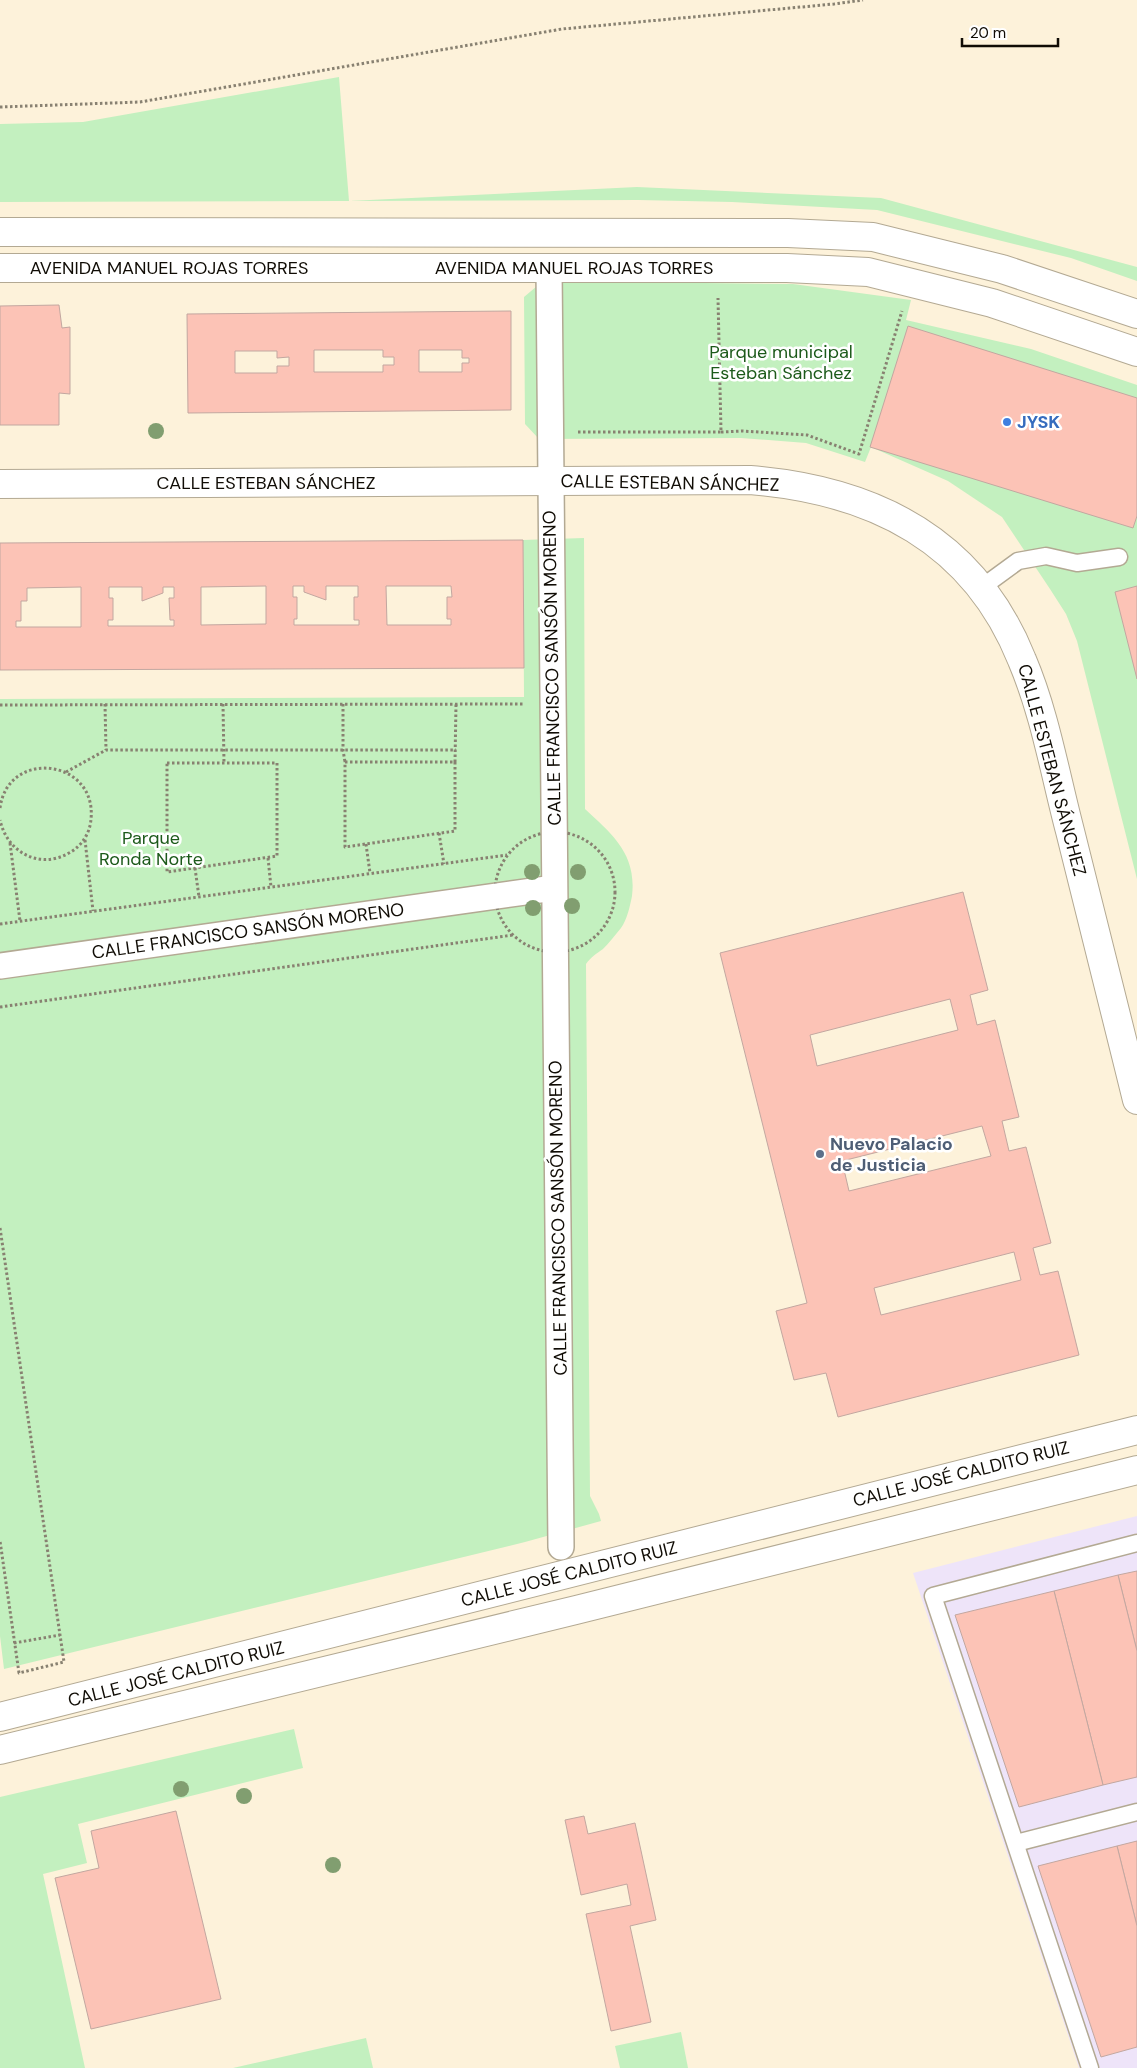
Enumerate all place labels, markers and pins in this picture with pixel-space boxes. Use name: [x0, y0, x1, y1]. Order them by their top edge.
place label: JYSK: [1017, 410, 1060, 434]
marker: JYSK: [1001, 416, 1013, 428]
place label: Nuevo Palacio de Justicia: [830, 1132, 953, 1177]
marker: Nuevo Palacio de Justicia: [814, 1148, 826, 1160]

